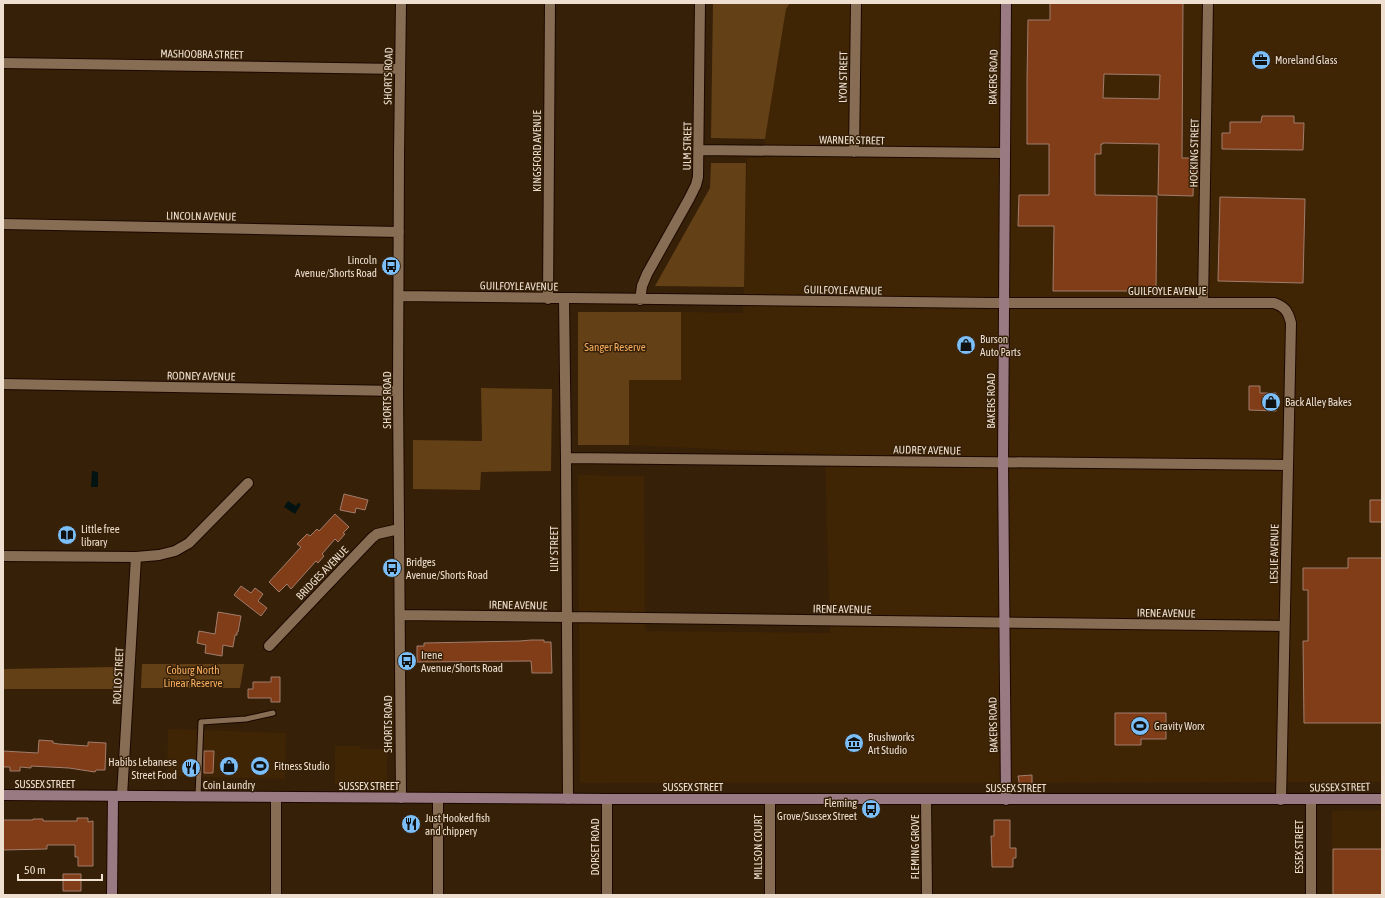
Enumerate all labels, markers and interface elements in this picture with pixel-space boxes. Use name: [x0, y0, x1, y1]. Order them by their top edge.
street label: MASHOOBRA STREET: [160, 47, 244, 61]
street label: SHORTS ROAD: [382, 47, 394, 105]
street label: BAKERS ROAD: [987, 49, 999, 105]
office icon: Moreland Glass: [1250, 49, 1272, 71]
street label: LYON STREET: [837, 51, 849, 103]
place label: Moreland Glass: [1275, 54, 1338, 66]
street label: KINGSFORD AVENUE: [531, 110, 543, 192]
street label: HOCKING STREET: [1187, 118, 1201, 188]
street label: ULM STREET: [681, 121, 693, 170]
street label: WARNER STREET: [819, 133, 885, 147]
street label: LINCOLN AVENUE: [166, 209, 236, 223]
place label: Lincoln Avenue/Shorts Road: [295, 254, 377, 279]
bus stop icon: Lincoln Avenue/Shorts Road: [380, 255, 402, 277]
street label: GUILFOYLE AVENUE: [480, 279, 558, 293]
street label: GUILFOYLE AVENUE: [804, 283, 882, 297]
street label: GUILFOYLE AVENUE: [1128, 285, 1206, 297]
place label: Burson Auto Parts: [980, 333, 1021, 358]
shop icon: Burson Auto Parts: [955, 334, 977, 356]
park label: Sanger Reserve: [584, 341, 646, 353]
street label: RODNEY AVENUE: [167, 369, 236, 383]
street label: SHORTS ROAD: [381, 371, 393, 429]
street label: BAKERS ROAD: [985, 373, 997, 429]
shop icon: Back Alley Bakes: [1260, 391, 1282, 413]
place label: Back Alley Bakes: [1285, 396, 1352, 408]
street label: AUDREY AVENUE: [893, 443, 961, 457]
place label: Little free library: [81, 523, 120, 548]
library icon: Little free library: [56, 524, 78, 546]
street label: LESLIE AVENUE: [1267, 524, 1281, 584]
street label: LILY STREET: [548, 526, 560, 572]
street label: BRIDGES AVENUE: [294, 544, 351, 602]
place label: Bridges Avenue/Shorts Road: [406, 556, 488, 581]
bus stop icon: Bridges Avenue/Shorts Road: [381, 557, 403, 579]
street label: IRENE AVENUE: [489, 598, 548, 612]
street label: IRENE AVENUE: [813, 602, 872, 616]
street label: IRENE AVENUE: [1137, 606, 1196, 620]
street label: ROLLO STREET: [111, 647, 125, 705]
place label: Irene Avenue/Shorts Road: [421, 649, 503, 674]
bus stop icon: Irene Avenue/Shorts Road: [396, 650, 418, 672]
park label: Coburg North Linear Reserve: [163, 664, 223, 689]
street label: SHORTS ROAD: [382, 695, 394, 753]
street label: BAKERS ROAD: [987, 697, 999, 753]
sports icon: Gravity Worx: [1129, 715, 1151, 737]
place label: Gravity Worx: [1154, 720, 1205, 732]
place label: Brushworks Art Studio: [868, 731, 915, 756]
museum icon: Brushworks Art Studio: [843, 732, 865, 754]
shop icon: Coin Laundry: [218, 755, 240, 777]
sports icon: Fitness Studio: [249, 755, 271, 777]
place label: Habibs Lebanese Street Food: [108, 756, 177, 781]
restaurant icon: Habibs Lebanese Street Food: [180, 757, 202, 779]
place label: Fitness Studio: [274, 760, 330, 772]
street label: SUSSEX STREET: [15, 778, 75, 790]
place label: Coin Laundry: [203, 779, 256, 791]
street label: SUSSEX STREET: [339, 780, 399, 792]
street label: SUSSEX STREET: [1310, 780, 1371, 794]
street label: SUSSEX STREET: [663, 781, 723, 793]
street label: SUSSEX STREET: [986, 782, 1046, 794]
place label: Fleming Grove/Sussex Street: [777, 797, 857, 822]
bus stop icon: Fleming Grove/Sussex Street: [860, 798, 882, 820]
place label: Just Hooked fish and chippery: [425, 812, 490, 837]
restaurant icon: Just Hooked fish and chippery: [400, 813, 422, 835]
street label: MILLSON COURT: [752, 814, 764, 880]
street label: FLEMING GROVE: [909, 814, 921, 880]
street label: DORSET ROAD: [589, 818, 601, 876]
street label: ESSEX STREET: [1293, 820, 1305, 874]
scale bar: [18, 856, 102, 882]
text: 50 m: [24, 863, 46, 877]

